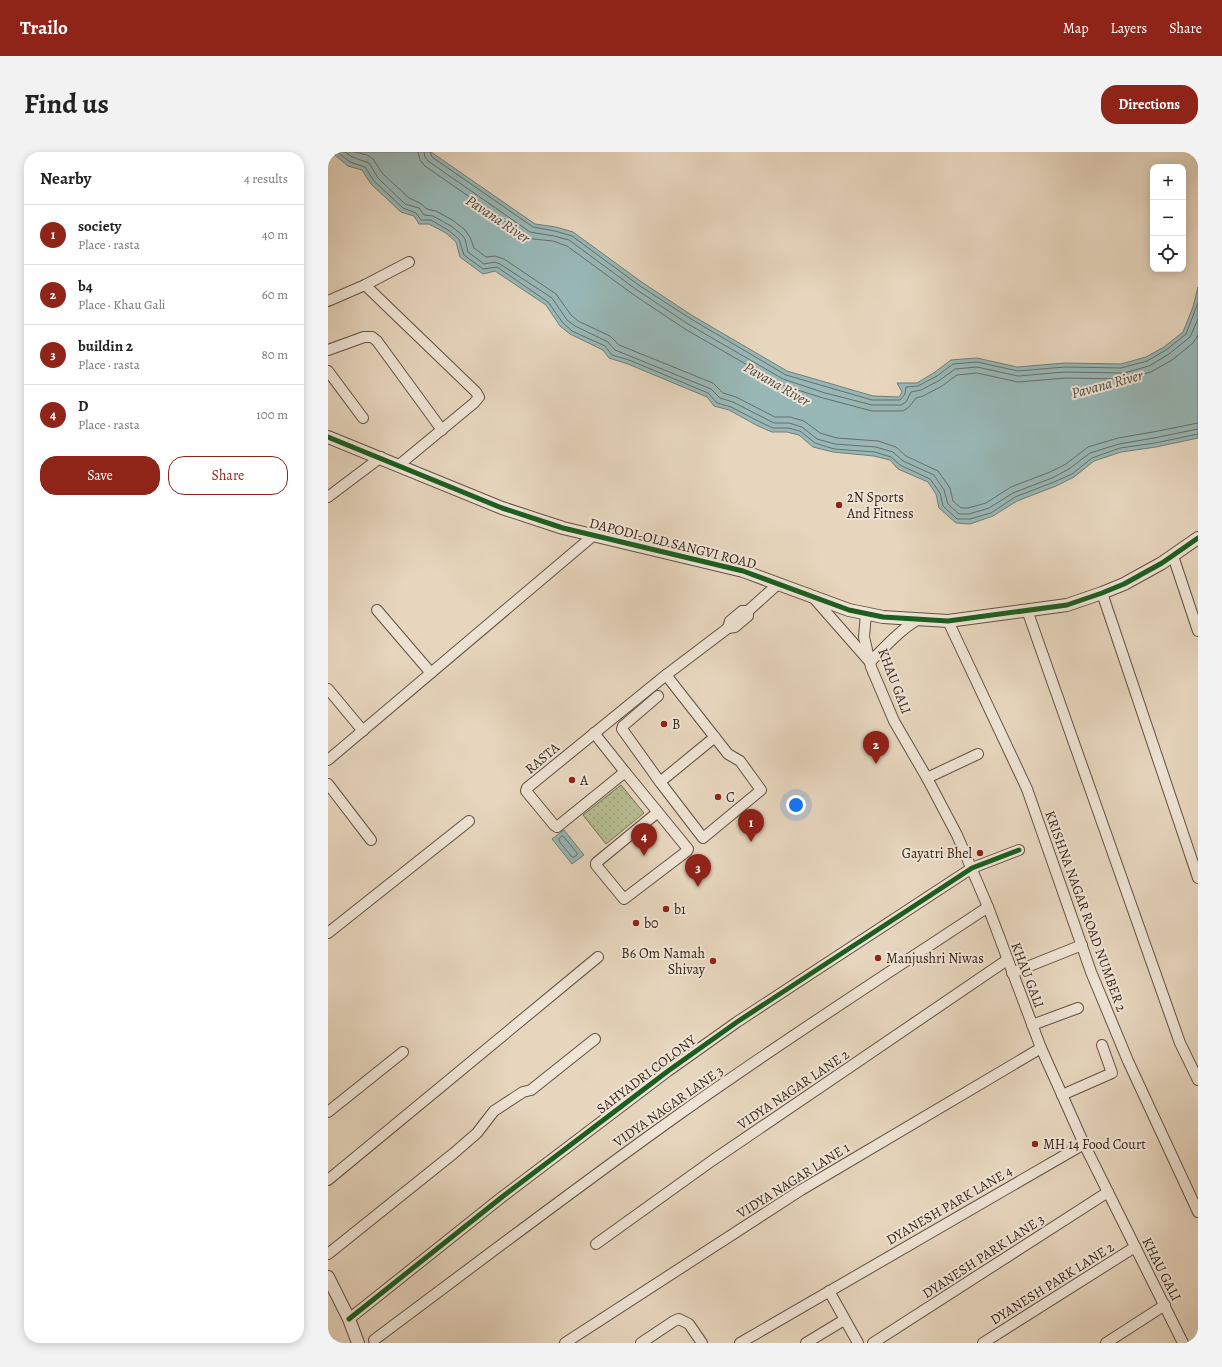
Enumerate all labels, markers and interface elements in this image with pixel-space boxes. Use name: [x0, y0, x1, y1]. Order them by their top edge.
text: Trailo: [20, 15, 68, 41]
text: Map: [1063, 19, 1089, 38]
text: Layers: [1111, 19, 1147, 38]
text: Share: [1169, 19, 1202, 38]
text: Find us: [24, 85, 109, 123]
button: Directions: [1101, 85, 1198, 124]
map controls: [1150, 164, 1186, 272]
button: +: [1150, 164, 1186, 200]
text: Nearby: [40, 167, 91, 190]
text: 4 results: [244, 170, 288, 187]
water label: Pavana River: [462, 190, 535, 248]
button: −: [1150, 200, 1186, 236]
text: society: [78, 216, 122, 236]
text: 1: [51, 226, 55, 243]
text: 40 m: [262, 226, 288, 243]
text: Place · rasta: [78, 236, 140, 253]
button: locate: [1150, 236, 1186, 272]
text: b4: [78, 276, 93, 296]
text: 2: [50, 286, 56, 303]
text: 60 m: [262, 286, 288, 303]
text: Place · Khau Gali: [78, 296, 165, 313]
text: buildin 2: [78, 336, 133, 356]
text: 3: [50, 346, 56, 363]
text: 80 m: [261, 346, 288, 363]
text: Place · rasta: [78, 356, 140, 373]
water label: Pavana River: [740, 357, 814, 411]
water label: Pavana River: [1069, 365, 1146, 403]
text: D: [78, 396, 88, 416]
text: 4: [50, 406, 56, 423]
text: 100 m: [256, 406, 288, 423]
text: Place · rasta: [78, 416, 140, 433]
button: Save: [40, 456, 160, 495]
button: Share: [168, 456, 288, 495]
place label: 2N Sports And Fitness: [846, 488, 914, 523]
marker: 2N Sports And Fitness: [834, 500, 844, 510]
street label: DAPODI-OLD SANGVI ROAD: [587, 514, 759, 573]
street label: KHAU GALI: [873, 646, 916, 717]
place label: B: [672, 715, 680, 734]
marker: B: [659, 719, 669, 729]
pin: 2: [863, 731, 889, 764]
street label: RASTA: [521, 738, 564, 778]
place label: A: [579, 771, 589, 790]
marker: A: [567, 775, 577, 785]
place label: C: [726, 788, 735, 807]
marker: C: [713, 792, 723, 802]
your location: [786, 795, 806, 815]
street label: KRISHNA NAGAR ROAD NUMBER 2: [1040, 808, 1131, 1015]
pin: 1: [738, 809, 764, 842]
pin: 4: [631, 823, 657, 856]
place label: Gayatri Bhel: [902, 844, 973, 863]
marker: Gayatri Bhel: [975, 848, 985, 858]
pin: 3: [685, 854, 711, 887]
place label: b1: [674, 900, 686, 919]
marker: b1: [661, 904, 671, 914]
place label: b0: [644, 914, 659, 933]
marker: b0: [631, 918, 641, 928]
street label: KHAU GALI: [1006, 940, 1049, 1011]
place label: B6 Om Namah Shivay: [621, 944, 706, 979]
place label: Manjushri Niwas: [886, 949, 984, 968]
marker: Manjushri Niwas: [873, 953, 883, 963]
marker: B6 Om Namah Shivay: [708, 956, 718, 966]
street label: SAHYADRI COLONY: [593, 1030, 700, 1118]
street label: VIDYA NAGAR LANE 2: [733, 1045, 853, 1135]
street label: VIDYA NAGAR LANE 3: [609, 1061, 727, 1152]
place label: MH 14 Food Court: [1043, 1135, 1146, 1154]
street label: VIDYA NAGAR LANE 1: [733, 1138, 853, 1223]
marker: MH 14 Food Court: [1030, 1139, 1040, 1149]
street label: DYANESH PARK LANE 4: [883, 1162, 1016, 1249]
street label: DYANESH PARK LANE 3: [919, 1210, 1048, 1303]
street label: KHAU GALI: [1137, 1234, 1186, 1304]
street label: DYANESH PARK LANE 2: [987, 1237, 1118, 1329]

